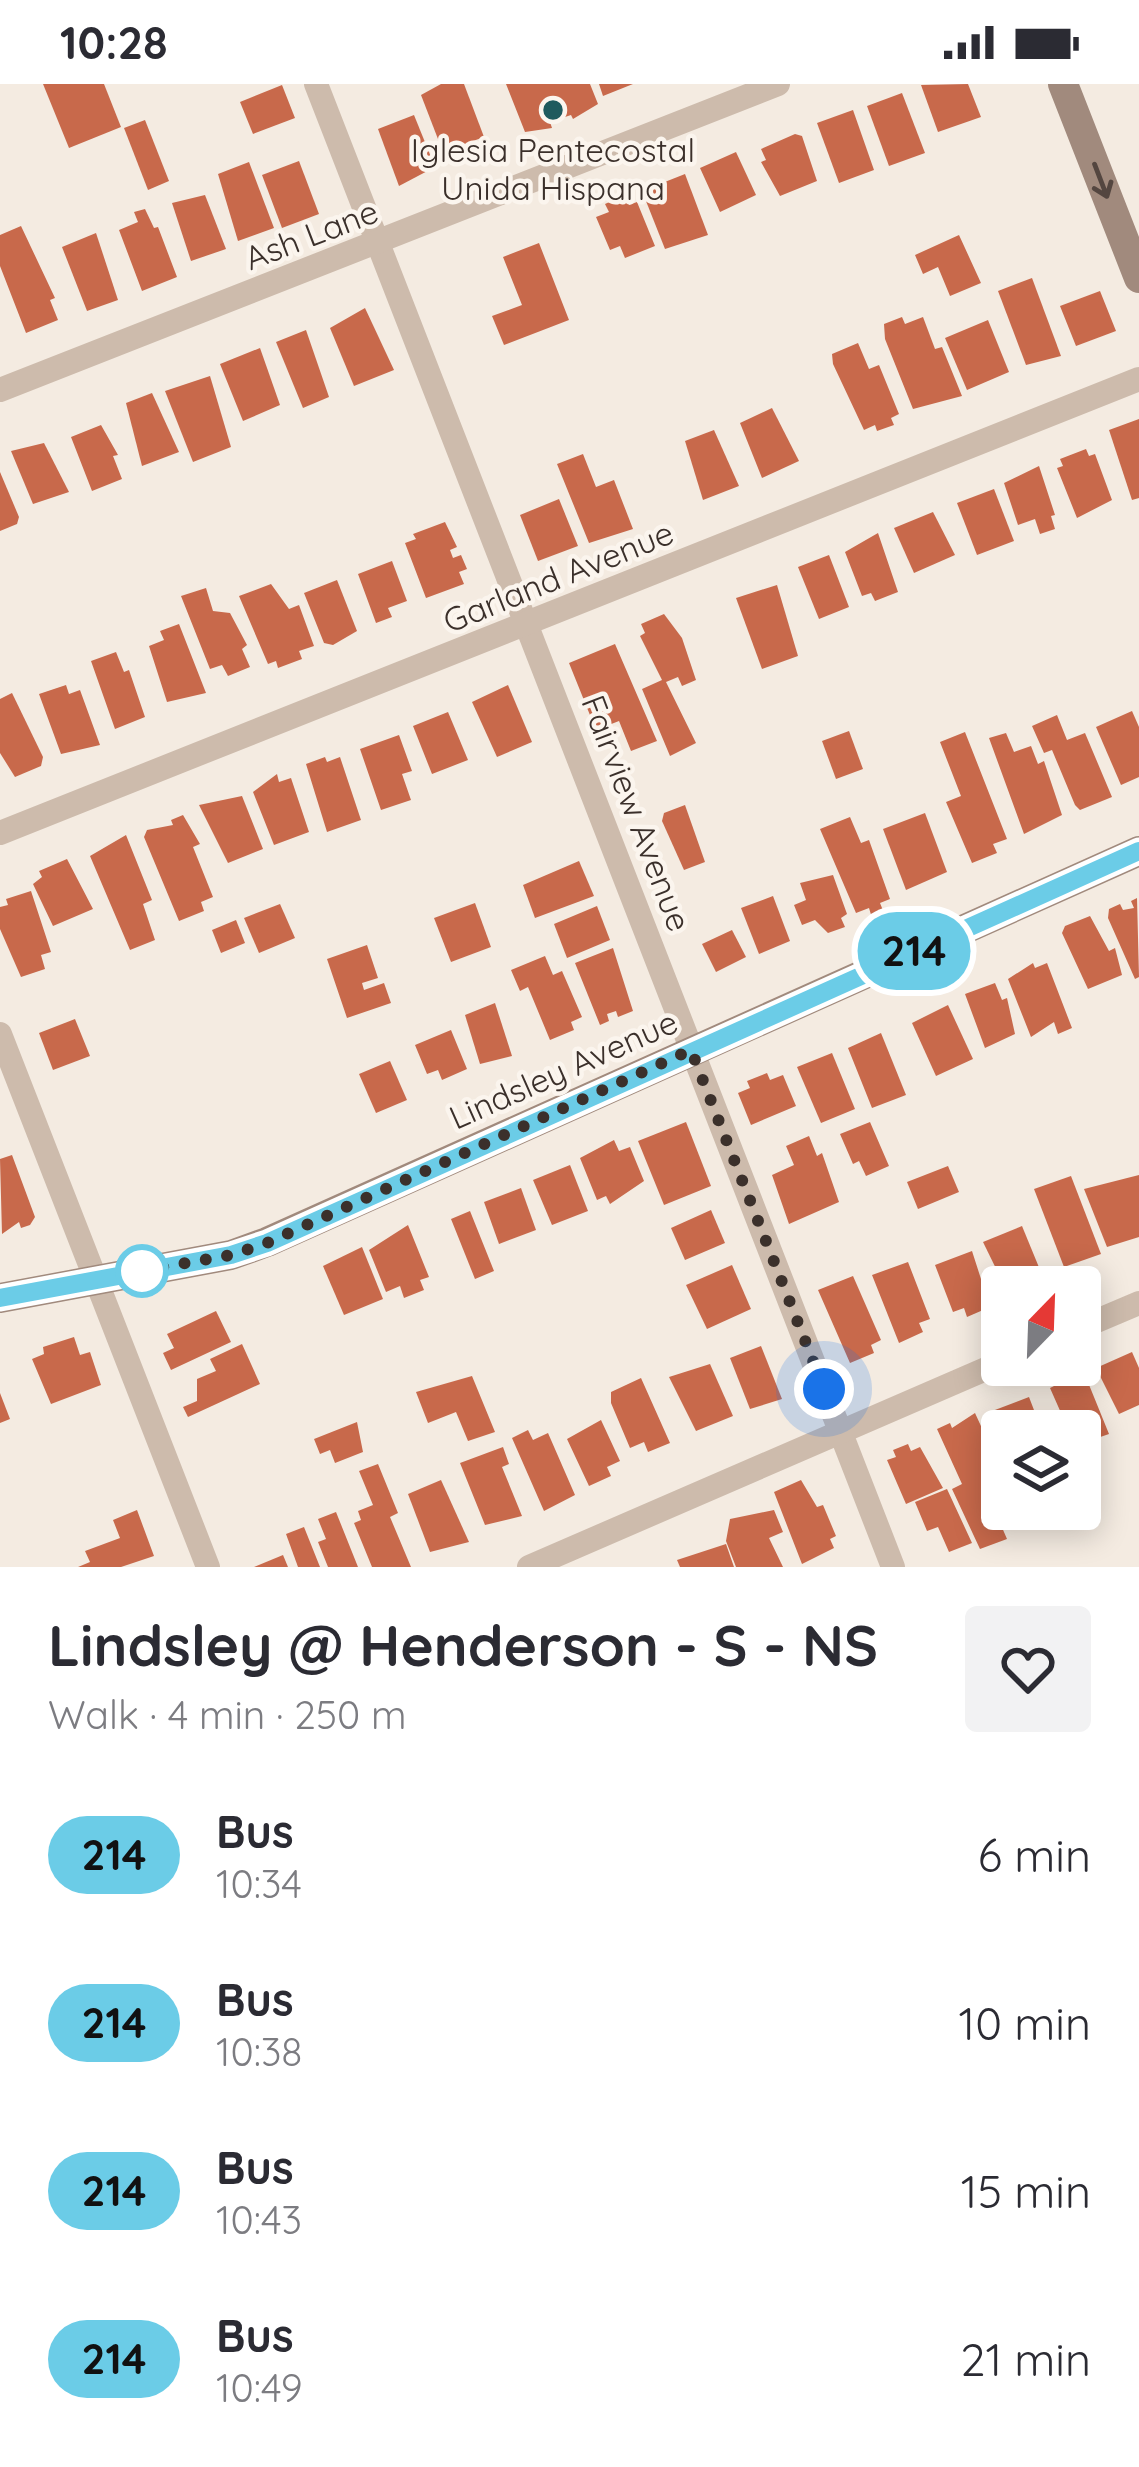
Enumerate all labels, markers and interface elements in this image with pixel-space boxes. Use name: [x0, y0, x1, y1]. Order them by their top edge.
text: 10:28: [60, 14, 168, 70]
marker: Iglesia Pentecostal Unida Hispana: [540, 97, 566, 123]
place label: Iglesia Pentecostal Unida Hispana: [411, 129, 695, 208]
one-way arrow: [1092, 162, 1113, 199]
street label: Ash Lane: [238, 190, 384, 278]
street label: Garland Avenue: [437, 511, 679, 641]
street label: Fairview Avenue: [573, 689, 701, 937]
line badge: 214: [845, 912, 983, 990]
text: 214: [882, 924, 946, 977]
street label: Lindsley Avenue: [443, 1000, 683, 1138]
unlabelled marker: [117, 1246, 167, 1296]
north arrow: [981, 1266, 1101, 1386]
map controls: [981, 1266, 1101, 1530]
your location: [794, 1359, 854, 1419]
button: layers: [981, 1410, 1101, 1530]
button: heart: [965, 1606, 1091, 1732]
text: Lindsley @ Henderson - S - NS: [48, 1609, 878, 1680]
text: Walk · 4 min · 250 m: [48, 1690, 407, 1739]
text: Bus: [216, 1803, 294, 1859]
text: 6 min: [978, 1827, 1091, 1883]
text: 214: [82, 1828, 146, 1881]
text: 10:34: [216, 1859, 302, 1908]
text: Bus: [216, 1971, 294, 2027]
text: 10 min: [959, 1995, 1091, 2051]
text: 214: [82, 1996, 146, 2049]
text: 10:38: [216, 2027, 302, 2076]
text: Bus: [216, 2139, 294, 2195]
text: 15 min: [961, 2163, 1091, 2219]
text: 214: [82, 2164, 146, 2217]
text: 10:43: [216, 2195, 302, 2244]
text: Bus: [216, 2307, 294, 2363]
text: 21 min: [960, 2331, 1091, 2387]
text: 214: [82, 2332, 146, 2385]
text: 10:49: [216, 2363, 302, 2412]

